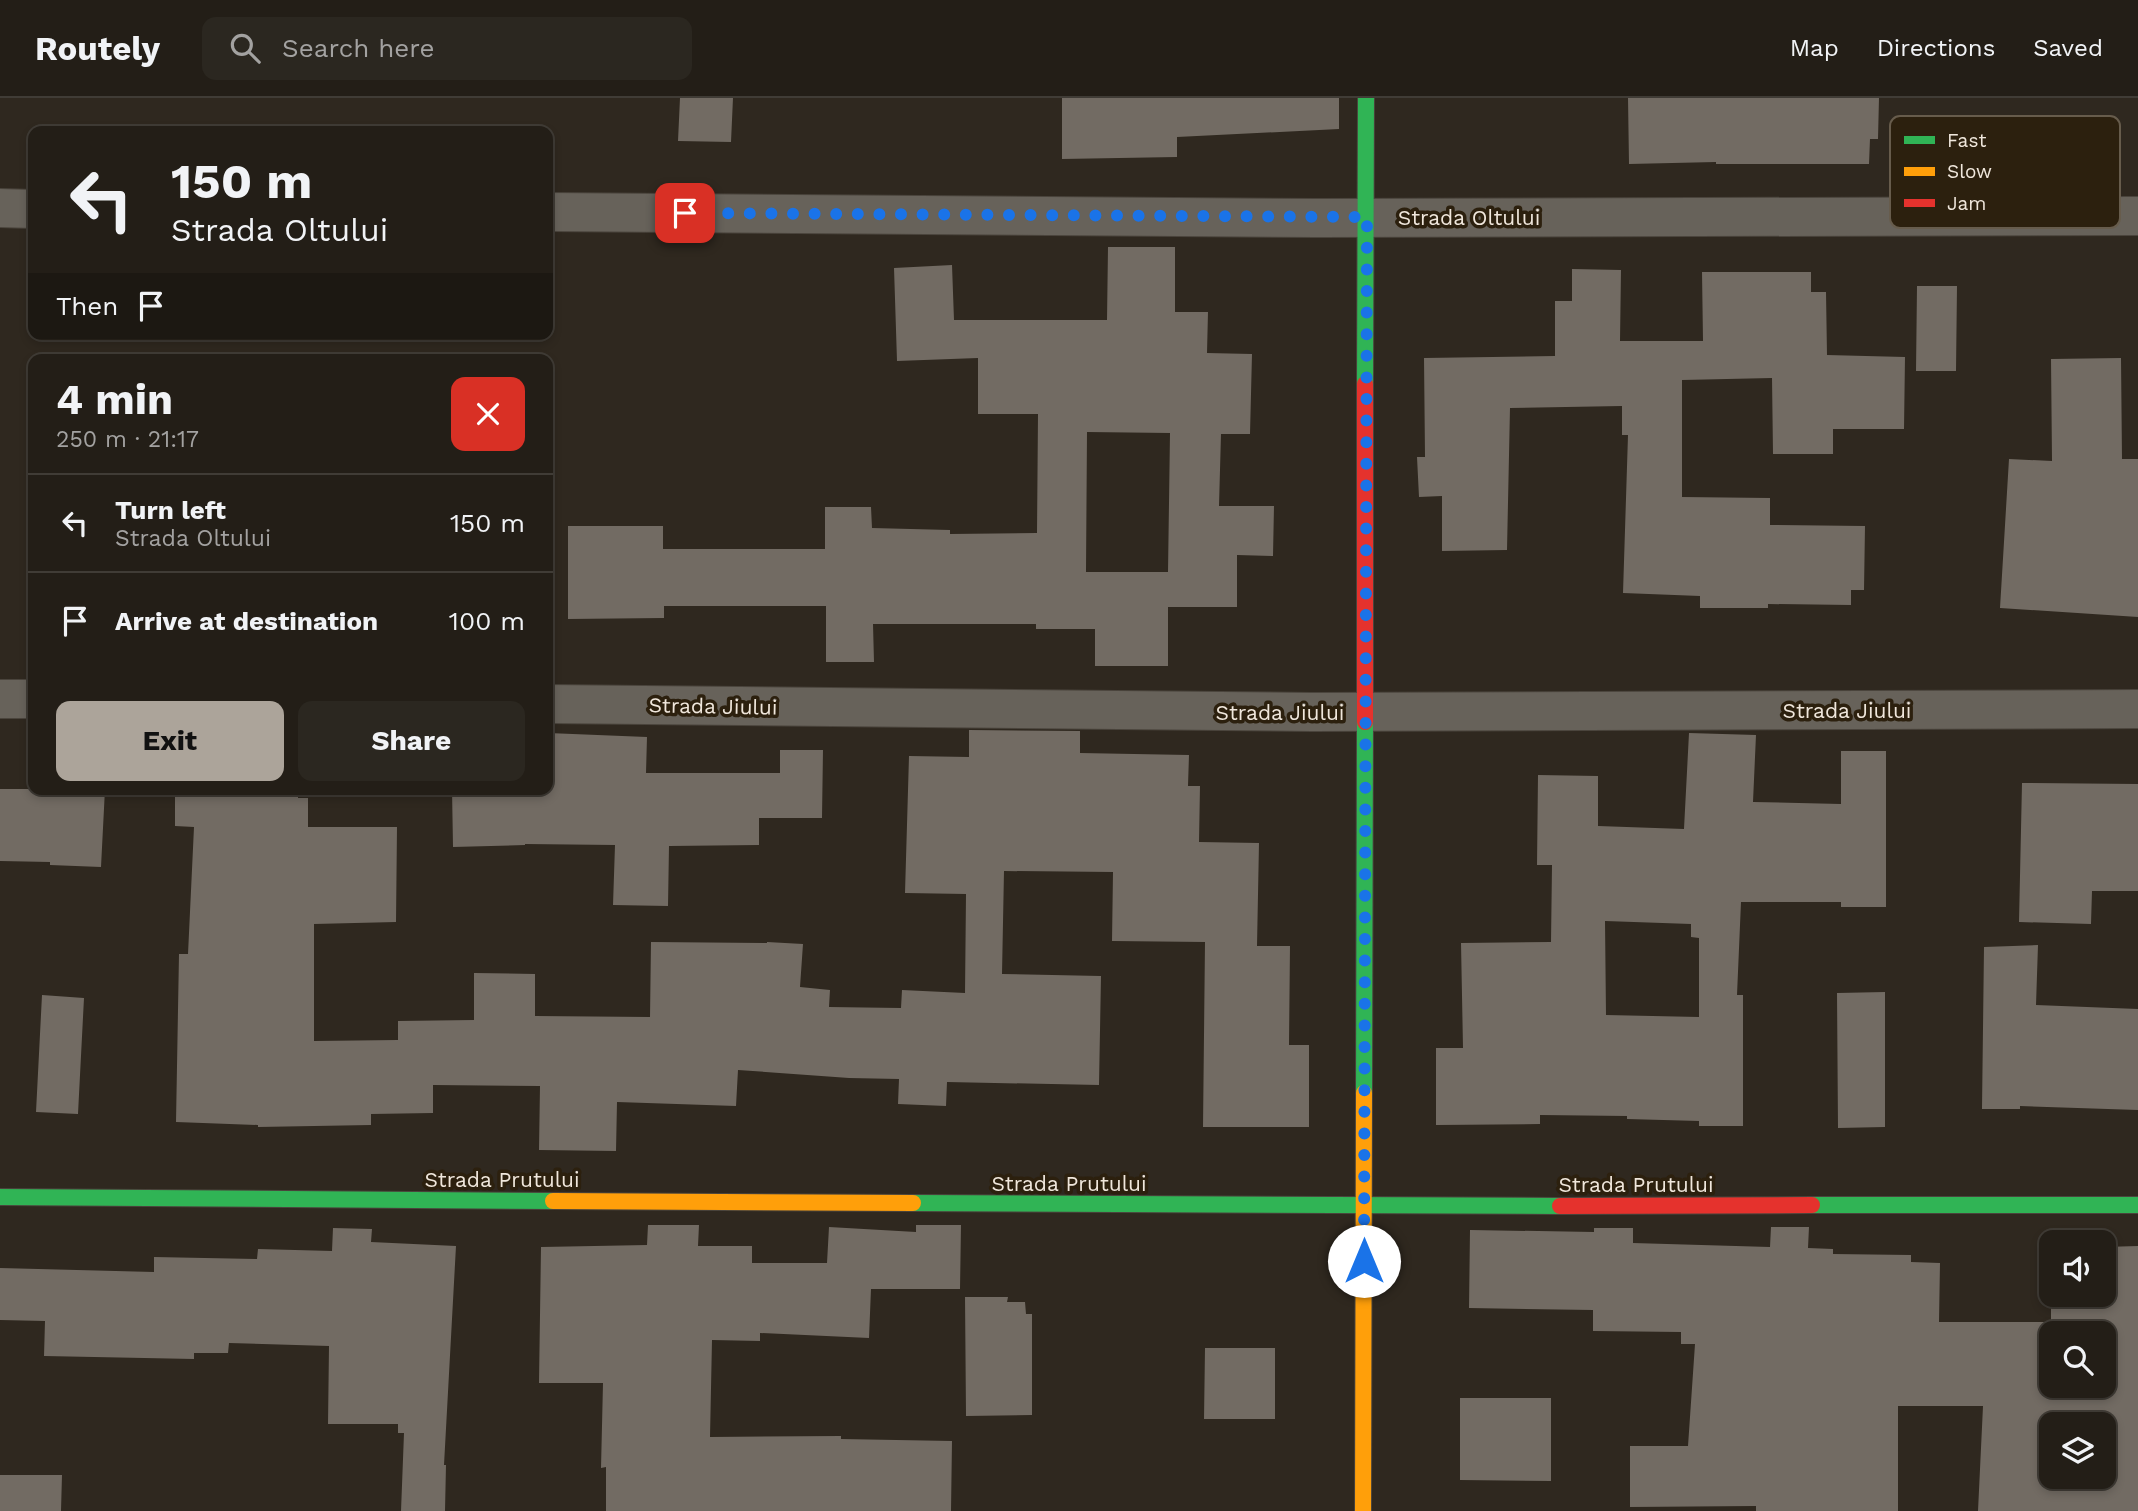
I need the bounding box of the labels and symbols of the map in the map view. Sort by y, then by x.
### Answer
legend [1890,116,2120,228]
text: Fast [1947,129,1986,152]
text: Slow [1947,160,1992,183]
pin [655,183,715,243]
text: Jam [1947,192,1986,215]
street label: Strada Oltului [1398,205,1540,230]
street label: Strada Jiului [648,692,778,720]
street label: Strada Jiului [1783,698,1911,723]
street label: Strada Jiului [1216,700,1344,725]
street label: Strada Prutului [424,1167,580,1192]
street label: Strada Prutului [991,1171,1147,1196]
street label: Strada Prutului [1558,1172,1714,1197]
position arrow [1327,1224,1401,1298]

